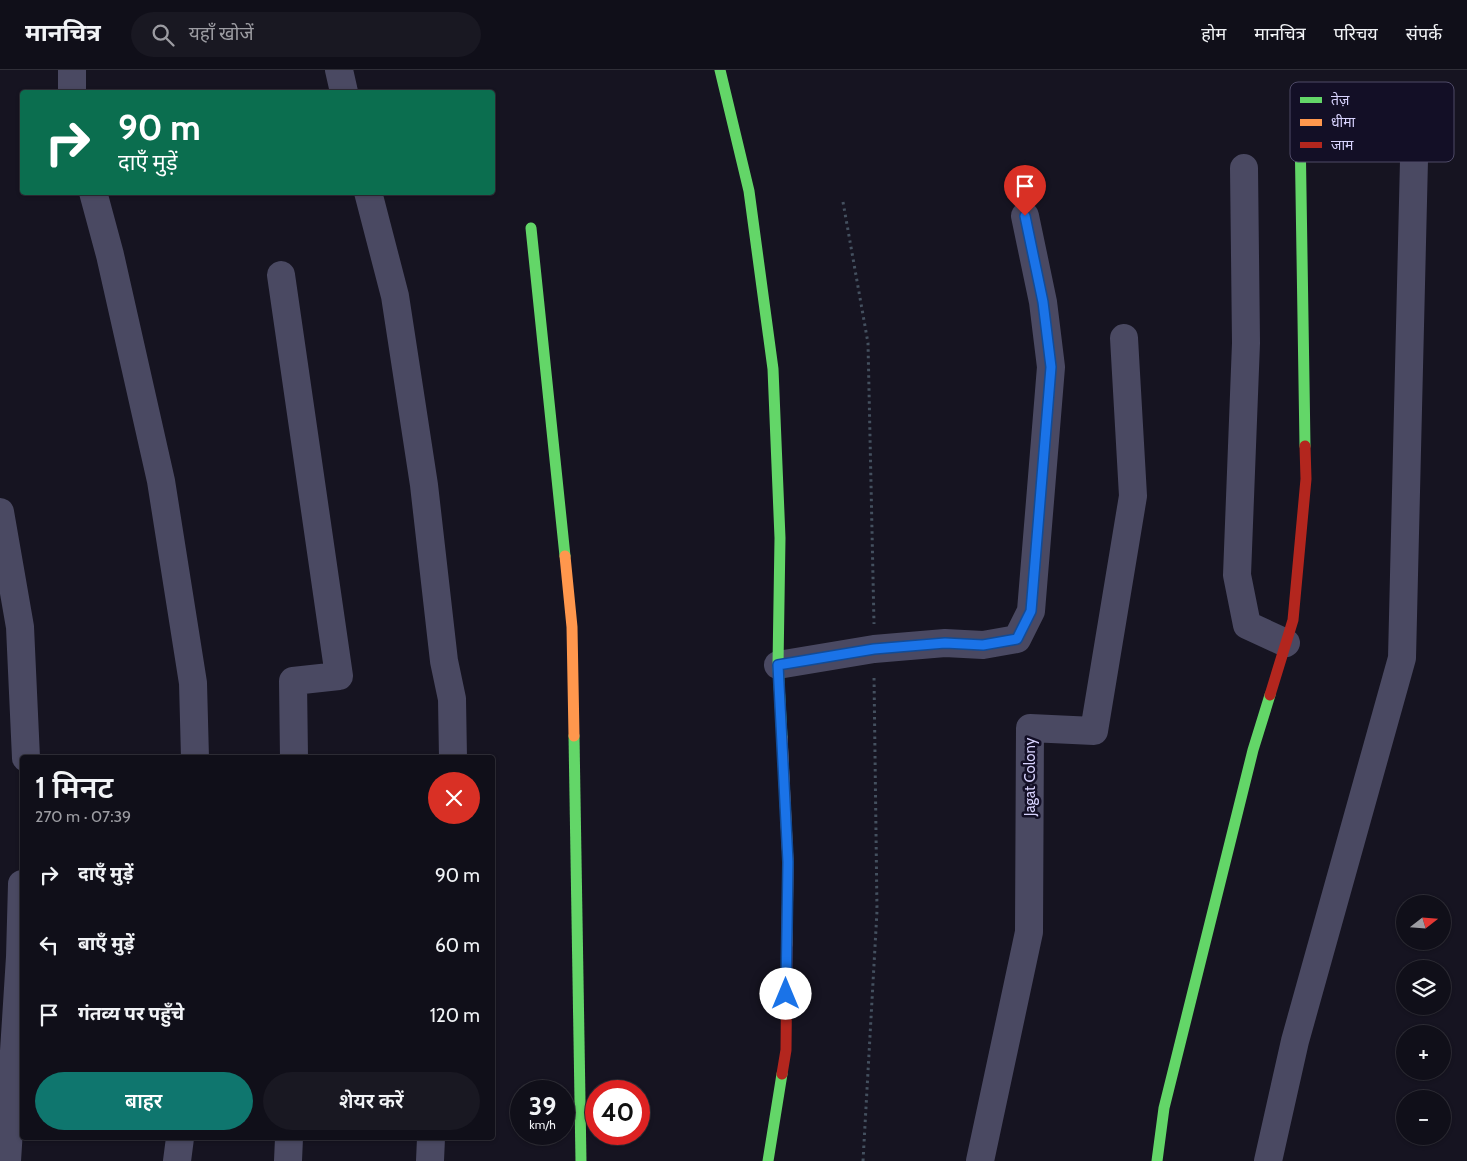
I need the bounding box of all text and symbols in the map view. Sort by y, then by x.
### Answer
search box [131,12,481,57]
text: मानचित्र [25,18,101,47]
icon: search [149,21,177,49]
text: यहाँ खोजें [189,22,254,45]
text: होम [1201,23,1226,45]
text: मानचित्र [1254,23,1306,45]
text: परिचय [1334,23,1378,45]
text: संपर्क [1406,23,1442,45]
legend [1290,82,1454,162]
text: तेज़ [1331,91,1350,109]
text: 90 m [118,106,201,149]
icon: right [35,110,100,175]
text: धीमा [1331,113,1356,131]
text: जाम [1331,136,1354,154]
text: दाएँ मुड़ें [118,149,177,176]
pin [1004,165,1046,216]
icon: arrive [1011,172,1039,200]
street label: Jagat Colony [1021,737,1039,817]
text: 1 मिनट [35,769,113,806]
button: close [428,772,480,824]
text: 270 m · 07:39 [35,807,131,826]
icon: right [35,861,63,889]
text: दाएँ मुड़ें [78,862,133,885]
text: 90 m [435,864,480,887]
north arrow [1396,895,1451,950]
map controls [1396,895,1451,1145]
icon: left [35,931,63,959]
text: बाएँ मुड़ें [78,932,134,955]
text: 60 m [435,934,480,957]
button: layers [1396,960,1451,1015]
position arrow [759,967,811,1019]
icon: arrive [35,1001,63,1029]
text: गंतव्य पर पहुँचे [78,1002,184,1025]
text: 120 m [430,1004,480,1027]
button: + [1396,1025,1451,1080]
button: बाहर [35,1072,253,1130]
button: शेयर करें [263,1072,480,1130]
speed limit sign: 40 [585,1080,650,1145]
button: − [1396,1090,1451,1145]
text: 39 [529,1091,556,1121]
text: km/h [529,1117,556,1132]

